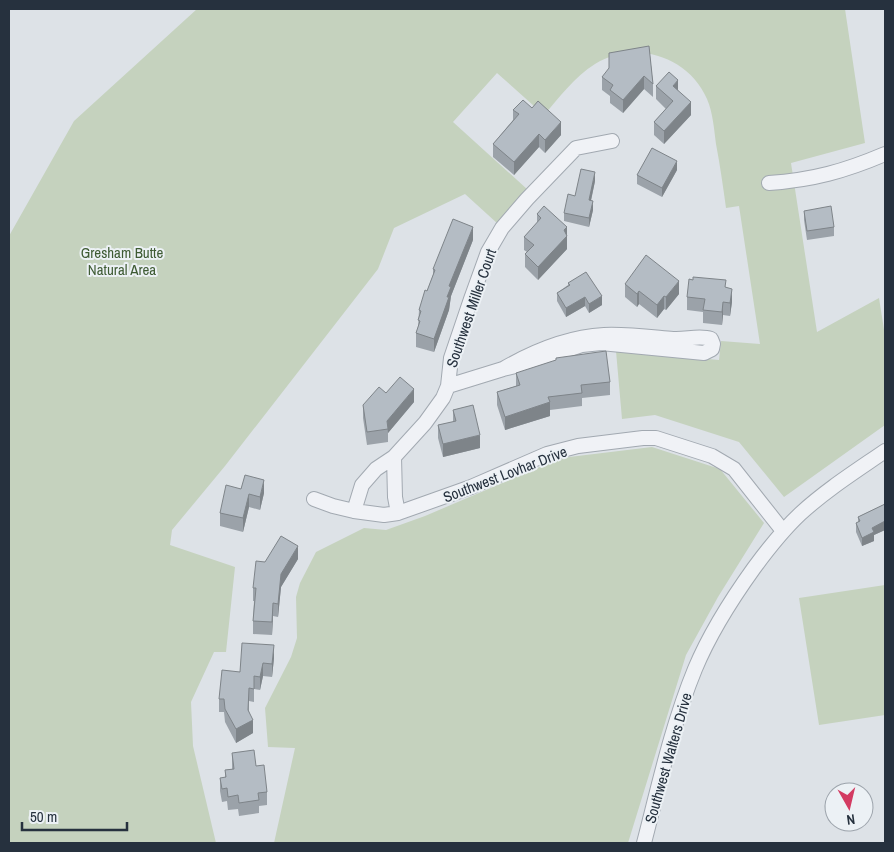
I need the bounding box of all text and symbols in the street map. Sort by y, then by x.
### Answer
park label: Gresham Butte Natural Area [81,242,164,280]
street label: Southwest Miller Court [441,245,501,370]
street label: Southwest Lovhar Drive [440,441,570,507]
street label: Southwest Walters Drive [639,690,697,826]
north arrow [824,782,874,832]
scale bar [22,800,128,832]
text: 50 m [30,806,57,827]
text: N [845,810,856,829]

